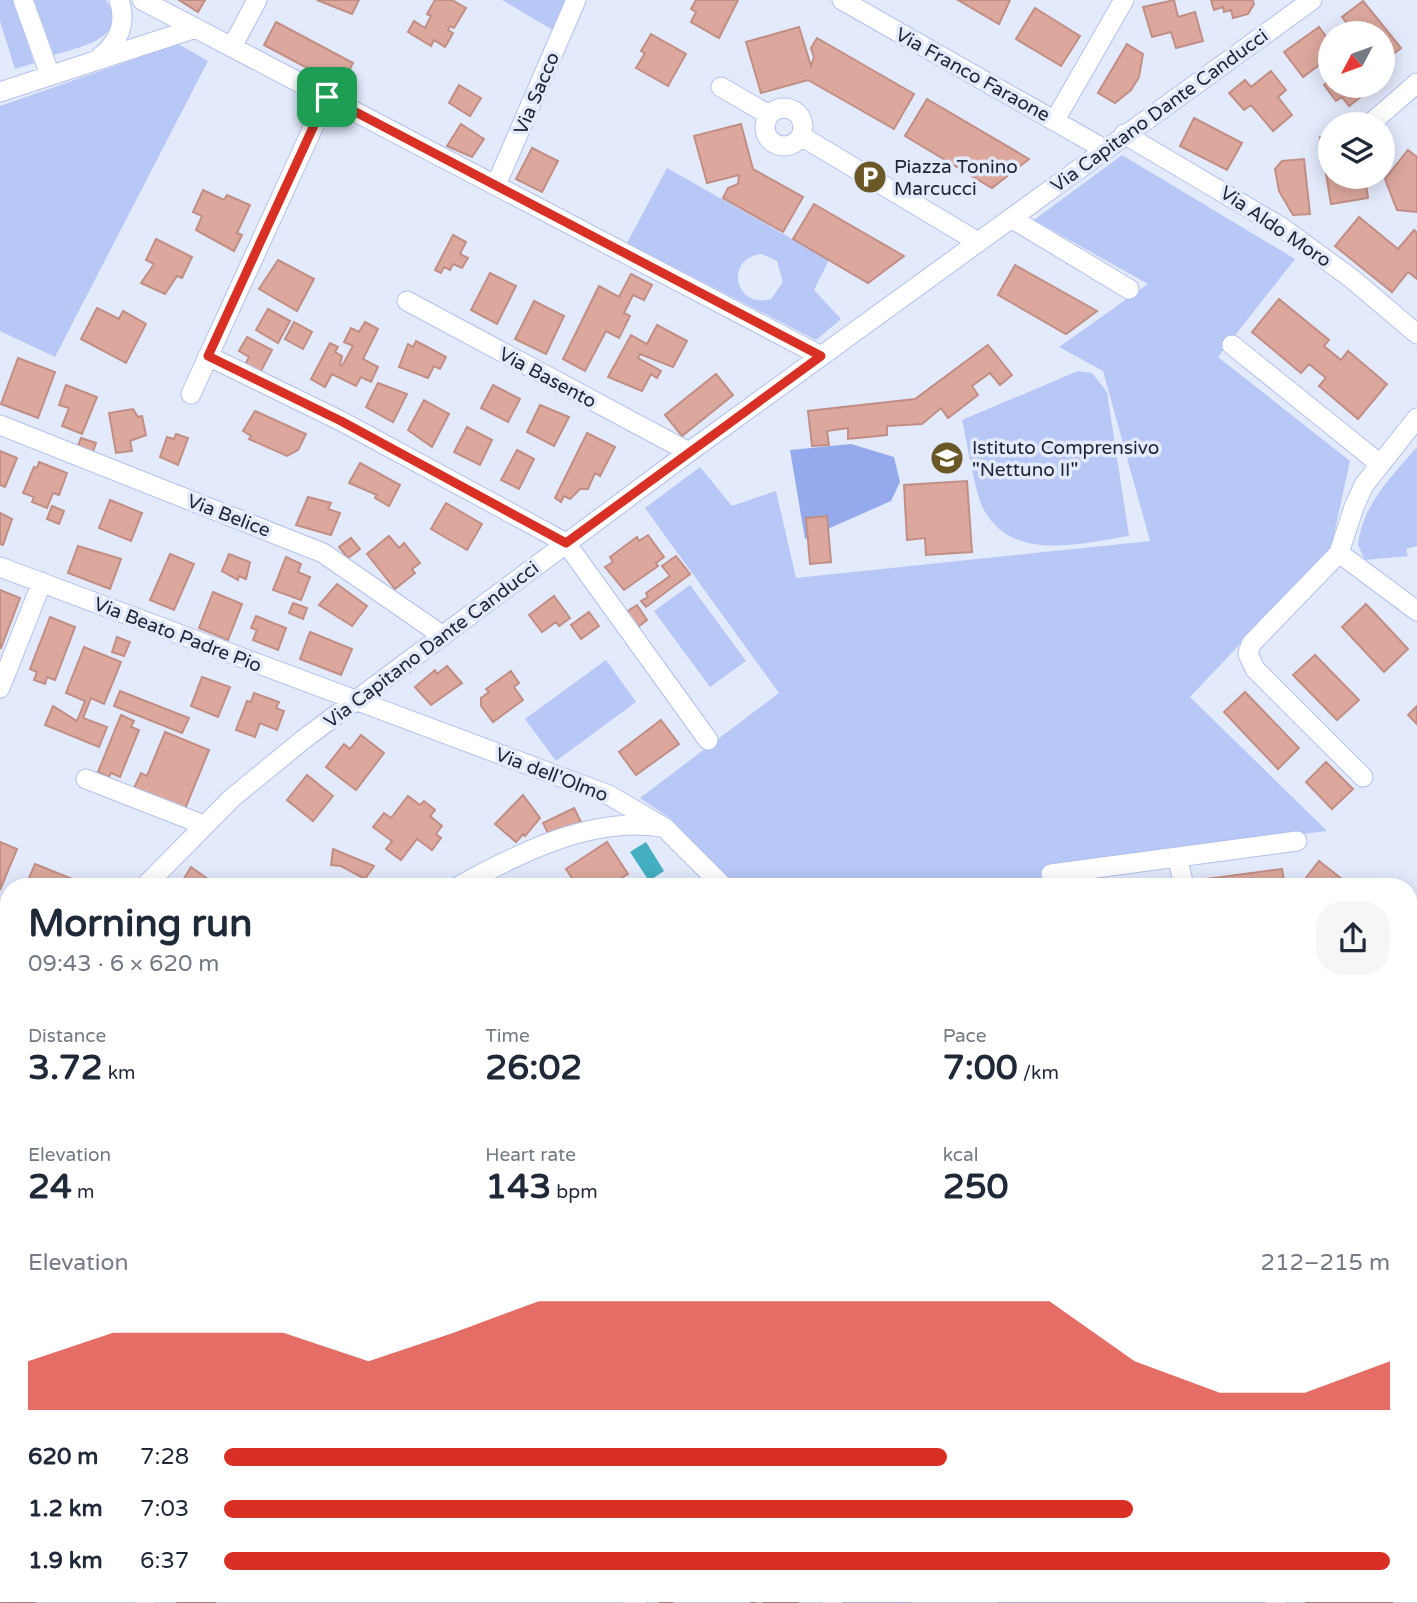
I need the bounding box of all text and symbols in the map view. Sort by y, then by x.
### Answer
north arrow [1318,21,1395,98]
map controls [1318,21,1395,189]
street label: Via Franco Faraone [891,23,1054,126]
street label: Via Capitano Dante Canducci [1047,25,1272,197]
street label: Via Sacco [510,49,564,138]
pin [297,67,357,127]
icon: arrive [308,78,346,116]
button: layers [1318,112,1395,189]
place label: Piazza Tonino Marcucci [894,156,1018,200]
parking icon: Piazza Tonino Marcucci [851,158,889,196]
street label: Via Aldo Moro [1216,182,1335,272]
street label: Via Basento [495,343,600,413]
place label: Istituto Comprensivo "Nettuno II" [972,437,1159,481]
school or university icon: Istituto Comprensivo "Nettuno II" [928,439,966,477]
street label: Via Belice [184,490,273,542]
street label: Via Capitano Dante Canducci [320,557,543,733]
street label: Via Beato Padre Pio [91,593,265,677]
street label: Via dell'Olmo [492,743,611,806]
text: Morning run [28,901,252,947]
button: share [1316,901,1390,975]
text: 09:43 · 6 × 620 m [28,950,219,978]
text: Distance [28,1025,106,1047]
text: Time [485,1025,530,1047]
text: Pace [943,1025,986,1047]
text: 3.72 [28,1047,103,1089]
text: 26:02 [485,1047,582,1089]
text: 7:00 [943,1047,1018,1089]
text: km [103,1062,135,1084]
text: /km [1018,1062,1059,1084]
text: Elevation [28,1144,111,1166]
text: Heart rate [485,1144,576,1166]
text: kcal [943,1144,978,1166]
text: 24 [28,1166,72,1208]
text: 143 [485,1166,551,1208]
text: 250 [943,1166,1009,1208]
text: m [72,1181,94,1203]
text: bpm [551,1181,598,1203]
text: Elevation [28,1249,129,1277]
text: 212–215 m [1261,1249,1390,1277]
text: 620 m [28,1443,98,1471]
text: 7:28 [140,1443,189,1471]
text: 1.2 km [28,1495,103,1523]
text: 7:03 [140,1495,189,1523]
text: 1.9 km [28,1547,103,1575]
text: 6:37 [140,1547,189,1575]

